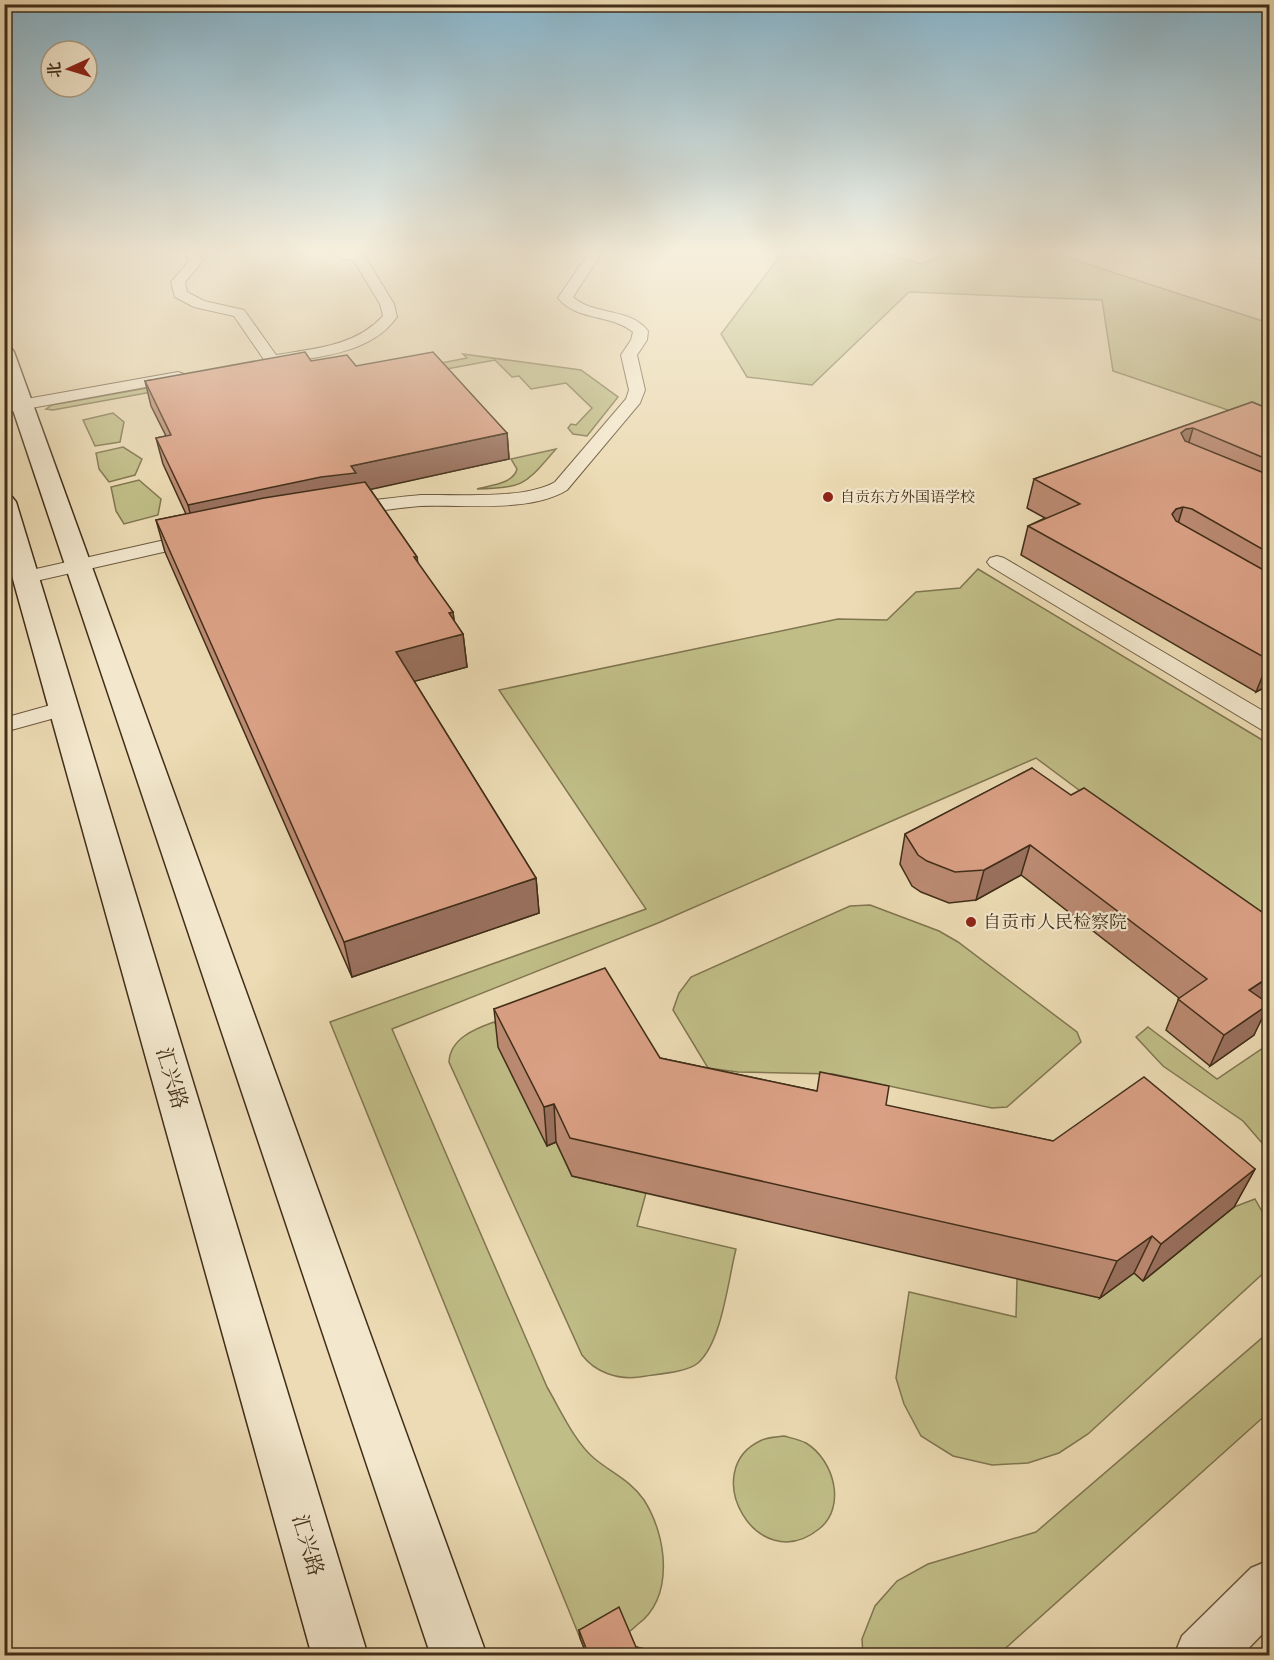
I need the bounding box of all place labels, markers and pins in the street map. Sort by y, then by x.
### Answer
place label: 自贡东方外国语学校 [840,487,975,507]
marker: 自贡东方外国语学校 [821,490,835,504]
place label: 自贡市人民检察院 [983,910,1127,934]
marker: 自贡市人民检察院 [964,915,978,929]

